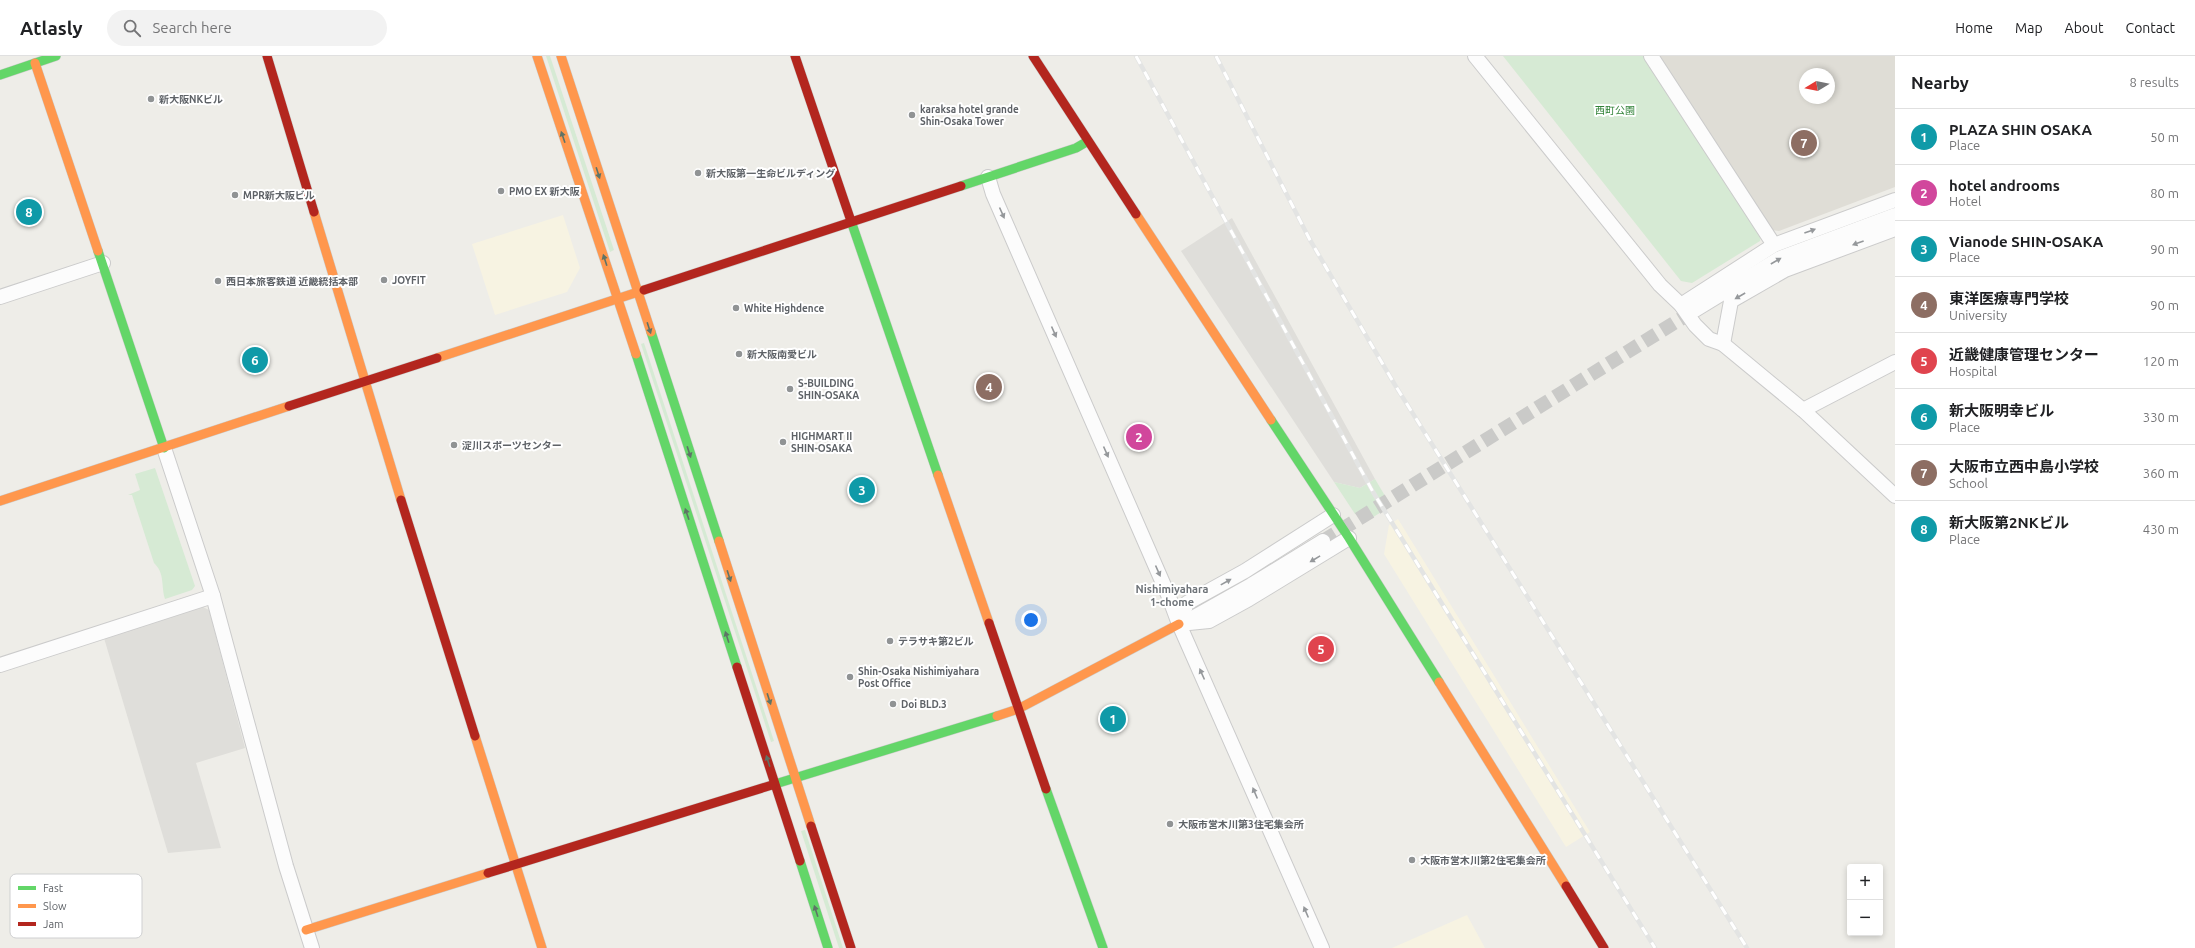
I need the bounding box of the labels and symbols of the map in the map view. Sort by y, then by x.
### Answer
north arrow [1799,68,1835,104]
marker: 新大阪NKビル [146,94,156,104]
place label: 新大阪NKビル [159,94,223,105]
place label: karaksa hotel grande Shin-Osaka Tower [920,104,1019,127]
park label: 西町公園 [1595,105,1635,116]
marker: karaksa hotel grande Shin-Osaka Tower [907,110,917,120]
pin: 7 [1791,128,1817,158]
one-way arrow [560,131,566,143]
one-way arrow [596,167,602,179]
marker: 新大阪第一生命ビルディング [693,168,703,178]
place label: 新大阪第一生命ビルディング [706,168,835,179]
marker: PMO EX 新大阪 [496,186,506,196]
place label: PMO EX 新大阪 [509,186,581,197]
marker: MPR新大阪ビル [230,190,240,200]
place label: MPR新大阪ビル [243,190,315,201]
pin: 8 [16,197,42,227]
one-way arrow [999,208,1005,220]
one-way arrow [1805,228,1817,234]
one-way arrow [1852,240,1864,246]
one-way arrow [602,254,608,266]
one-way arrow [1770,257,1782,264]
marker: JOYFIT [379,275,389,285]
place label: JOYFIT [392,275,426,286]
marker: 西日本旅客鉄道 近畿統括本部 [213,276,223,286]
place label: 西日本旅客鉄道 近畿統括本部 [226,276,358,287]
one-way arrow [1734,293,1746,300]
marker: White Highdence [731,303,741,313]
place label: White Highdence [744,303,824,314]
one-way arrow [646,323,652,335]
one-way arrow [1051,327,1057,338]
pin: 6 [242,345,268,375]
marker: 新大阪南愛ビル [734,349,744,359]
place label: 新大阪南愛ビル [747,349,817,360]
pin: 4 [976,372,1002,402]
place label: S-BUILDING SHIN-OSAKA [798,378,859,401]
marker: S-BUILDING SHIN-OSAKA [785,384,795,394]
pin: 2 [1126,422,1152,452]
place label: HIGHMART II SHIN-OSAKA [791,431,852,454]
marker: HIGHMART II SHIN-OSAKA [778,437,788,447]
marker: 淀川スポーツセンター [449,440,459,450]
place label: 淀川スポーツセンター [462,440,562,451]
one-way arrow [686,446,692,458]
one-way arrow [1103,446,1109,457]
pin: 3 [849,475,875,505]
one-way arrow [684,507,690,519]
one-way arrow [1309,555,1321,562]
one-way arrow [1155,565,1161,576]
one-way arrow [727,570,733,582]
one-way arrow [1220,578,1232,585]
district label: Nishimiyahara 1-chome [1136,583,1208,608]
your location [1021,610,1041,630]
one-way arrow [724,631,730,643]
pin: 5 [1308,634,1334,664]
marker: テラサキ第2ビル [885,636,895,646]
place label: テラサキ第2ビル [898,636,974,647]
place label: Shin-Osaka Nishimiyahara Post Office [858,666,979,689]
one-way arrow [1199,669,1205,680]
marker: Shin-Osaka Nishimiyahara Post Office [845,672,855,682]
one-way arrow [767,694,773,706]
marker: Doi BLD.3 [888,699,898,709]
place label: Doi BLD.3 [901,699,947,710]
pin: 1 [1100,704,1126,734]
one-way arrow [764,754,770,766]
one-way arrow [1251,787,1258,799]
marker: 大阪市営木川第3住宅集会所 [1165,819,1175,829]
place label: 大阪市営木川第3住宅集会所 [1178,819,1304,830]
marker: 大阪市営木川第2住宅集会所 [1407,855,1417,865]
place label: 大阪市営木川第2住宅集会所 [1420,855,1546,866]
legend [10,874,142,938]
text: Fast [43,882,64,894]
text: Slow [43,900,67,912]
one-way arrow [813,905,819,917]
one-way arrow [1303,906,1309,918]
text: Jam [43,918,64,930]

